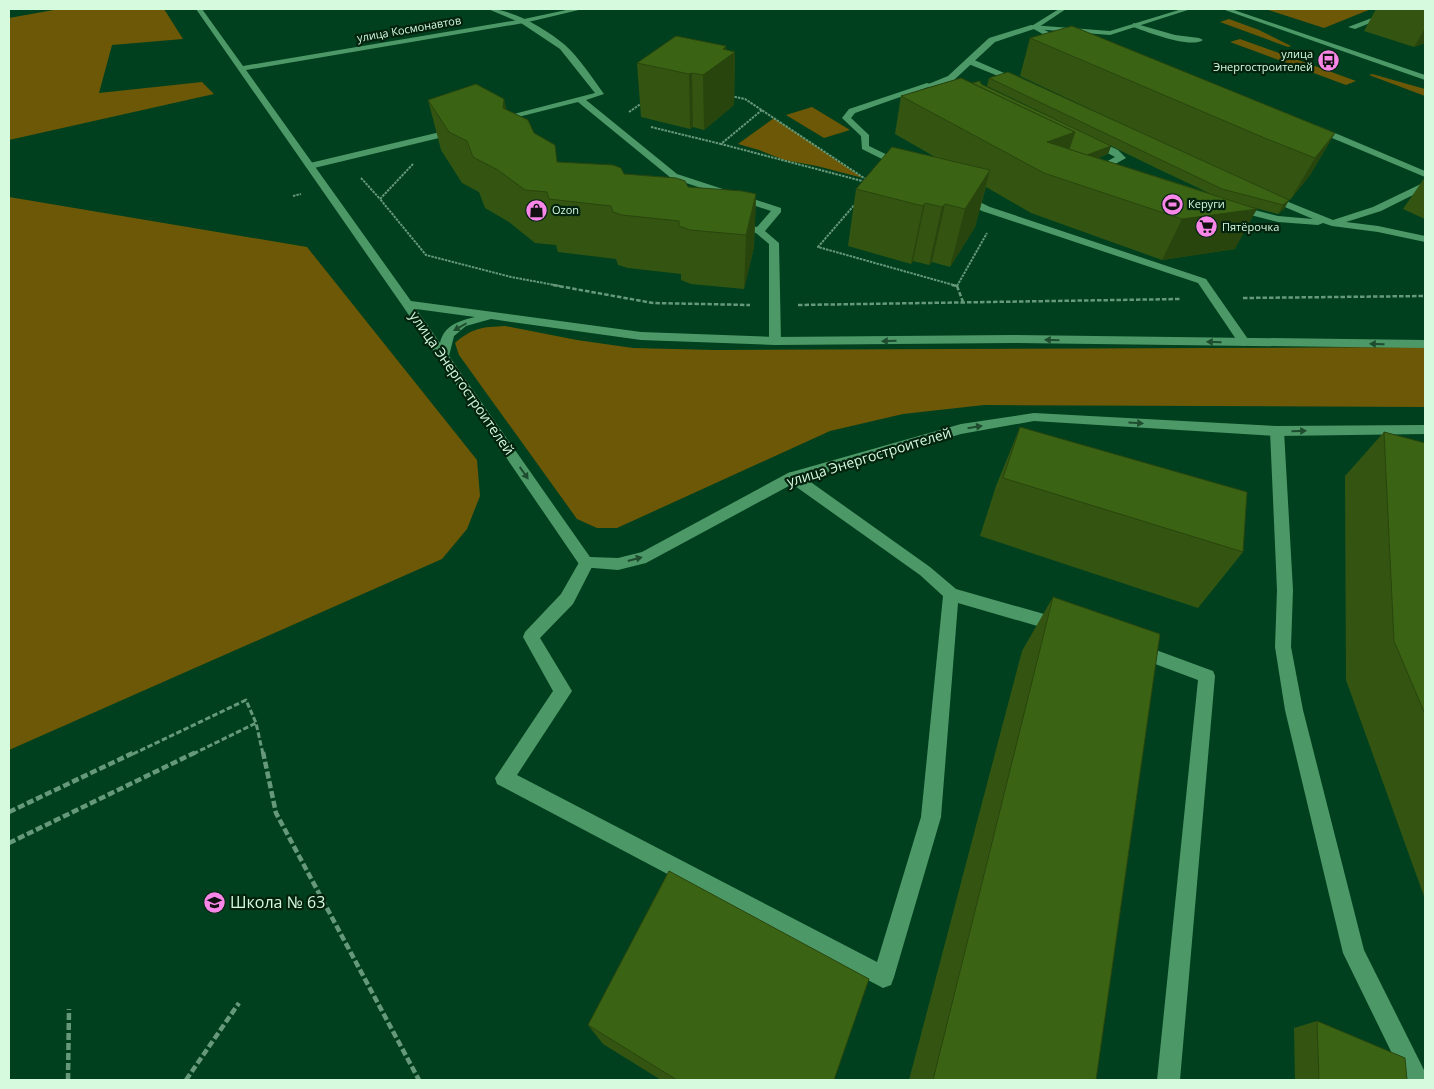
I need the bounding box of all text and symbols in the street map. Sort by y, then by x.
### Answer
street label: улица Космонавтов [356,12,462,45]
place label: улица Энергостроителей [1213,46,1313,74]
bus stop icon: улица Энергостроителей [1317,48,1341,72]
sports icon: Керуги [1160,192,1184,216]
place label: Керуги [1188,196,1225,211]
shop icon: Ozon [524,198,548,222]
place label: Ozon [552,202,579,217]
supermarket icon: Пятёрочка [1194,215,1218,239]
place label: Пятёрочка [1222,219,1279,234]
street label: улица Энергостроителей [406,307,519,458]
one-way arrow [453,323,466,332]
one-way arrow [1043,336,1059,344]
one-way arrow [881,337,897,345]
one-way arrow [1206,338,1222,346]
one-way arrow [1368,340,1384,348]
one-way arrow [1129,420,1145,428]
street label: улица Энергостроителей [784,422,953,491]
one-way arrow [967,422,983,430]
one-way arrow [1291,427,1307,435]
one-way arrow [519,466,529,480]
one-way arrow [627,555,642,563]
school or university icon: Школа № 63 [202,890,226,914]
place label: Школа № 63 [230,891,325,913]

